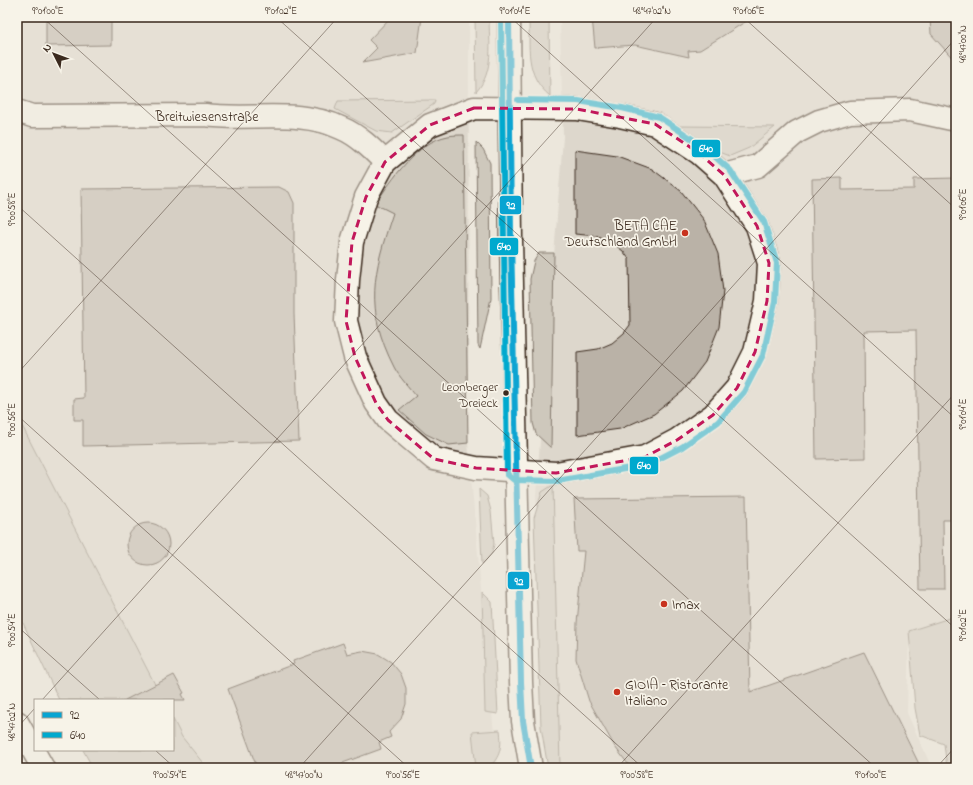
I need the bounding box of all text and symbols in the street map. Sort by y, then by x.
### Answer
text: 9°01'00"E [32,4,64,19]
text: 9°01'02"E [265,4,297,19]
text: 9°01'04"E [499,4,531,19]
text: 48°47'02"N [633,4,671,19]
text: 9°01'06"E [733,4,765,19]
text: 48°47'00"N [956,25,971,63]
north arrow [34,34,74,74]
text: N [39,40,56,56]
street label: Breitwiesenstraße [155,107,259,128]
line badge: 640 [691,139,721,158]
text: 640 [698,141,713,157]
text: 9°01'06"E [956,188,971,220]
text: 9°00'58"E [5,192,20,226]
line badge: 92 [499,195,522,215]
text: 92 [506,198,516,214]
place label: BETA CAE Deutschland GmbH [563,216,677,253]
marker: BETA CAE Deutschland GmbH [680,228,690,238]
line badge: 640 [489,237,519,256]
text: 640 [496,239,511,255]
place label: Leonberger Dreieck [442,378,499,413]
marker: Leonberger Dreieck [501,388,511,398]
text: 9°01'04"E [956,398,971,430]
text: 9°00'56"E [5,403,20,437]
line badge: 640 [629,456,659,475]
text: 640 [636,458,651,474]
line badge: 92 [507,571,530,590]
text: 92 [514,574,524,590]
place label: Imax [672,595,700,616]
marker: Imax [659,599,669,609]
text: 9°01'02"E [956,609,971,641]
text: 9°00'54"E [5,613,20,647]
place label: GIOIA – Ristorante Italiano [625,675,729,712]
marker: GIOIA – Ristorante Italiano [612,687,622,697]
legend [34,699,174,751]
text: 48°47'02"N [5,703,20,741]
text: 92 [70,707,80,725]
text: 640 [70,727,85,745]
text: 9°00'54"E [153,768,187,783]
text: 48°47'00"N [285,768,323,783]
text: 9°00'56"E [386,768,420,783]
text: 9°00'58"E [620,768,654,783]
text: 9°01'00"E [855,768,887,783]

